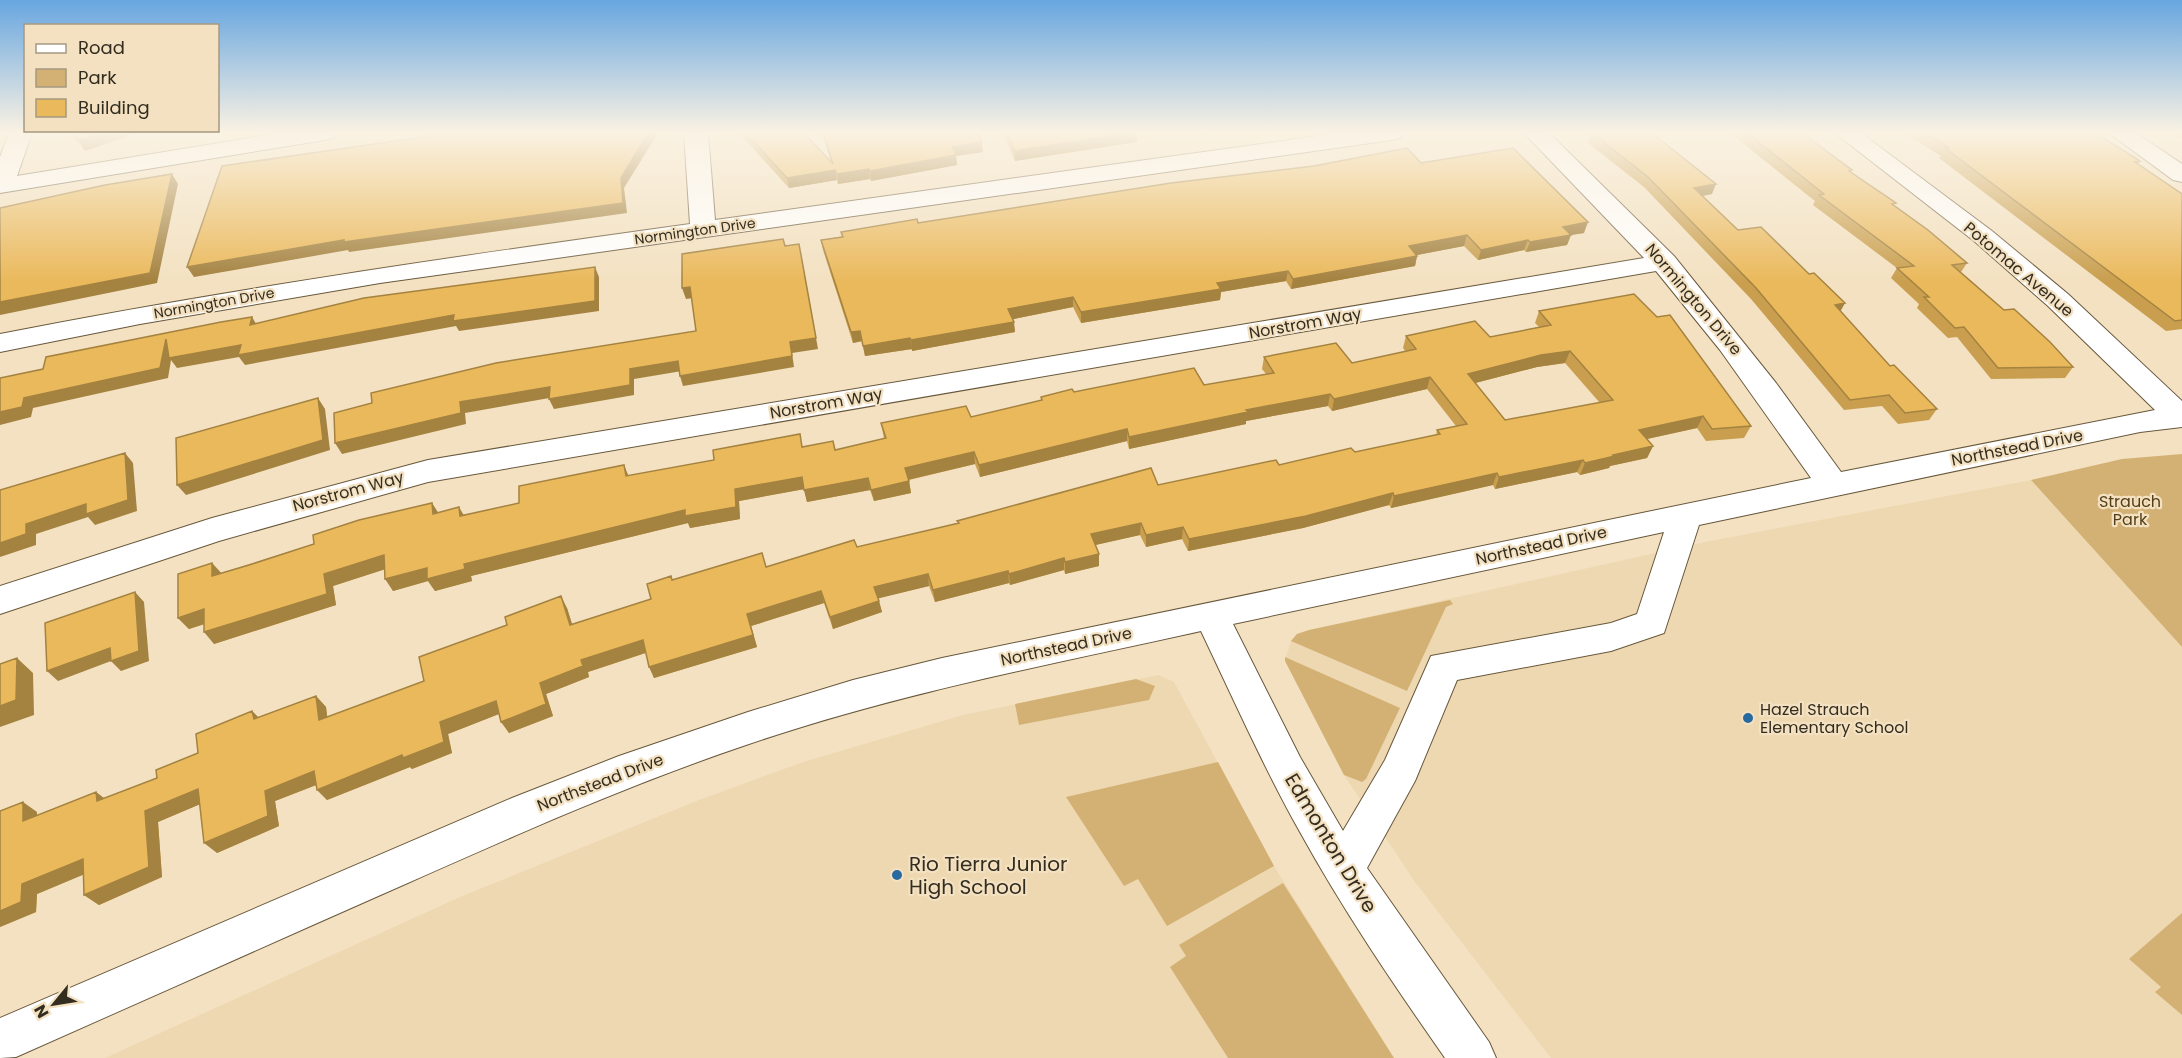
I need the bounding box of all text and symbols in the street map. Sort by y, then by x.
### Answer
legend [24,24,219,132]
text: Road [78,35,125,60]
text: Park [78,65,117,90]
text: Building [78,95,150,120]
street label: Normington Drive [633,213,757,249]
street label: Potomac Avenue [1959,217,2079,322]
street label: Normington Drive [1640,238,1747,360]
street label: Normington Drive [152,282,276,323]
street label: Norstrom Way [1247,302,1363,345]
street label: Norstrom Way [768,382,884,425]
street label: Northstead Drive [1949,423,2085,472]
street label: Norstrom Way [290,466,406,517]
park label: Strauch Park [2099,490,2161,531]
street label: Northstead Drive [1473,520,1609,571]
street label: Northstead Drive [998,621,1134,672]
place label: Hazel Strauch Elementary School [1760,698,1908,739]
marker: Hazel Strauch Elementary School [1741,711,1755,725]
street label: Northstead Drive [534,748,667,817]
street label: Edmonton Drive [1278,768,1384,918]
place label: Rio Tierra Junior High School [909,850,1068,901]
marker: Rio Tierra Junior High School [890,868,904,882]
north arrow [24,974,84,1034]
text: N [28,1000,54,1022]

